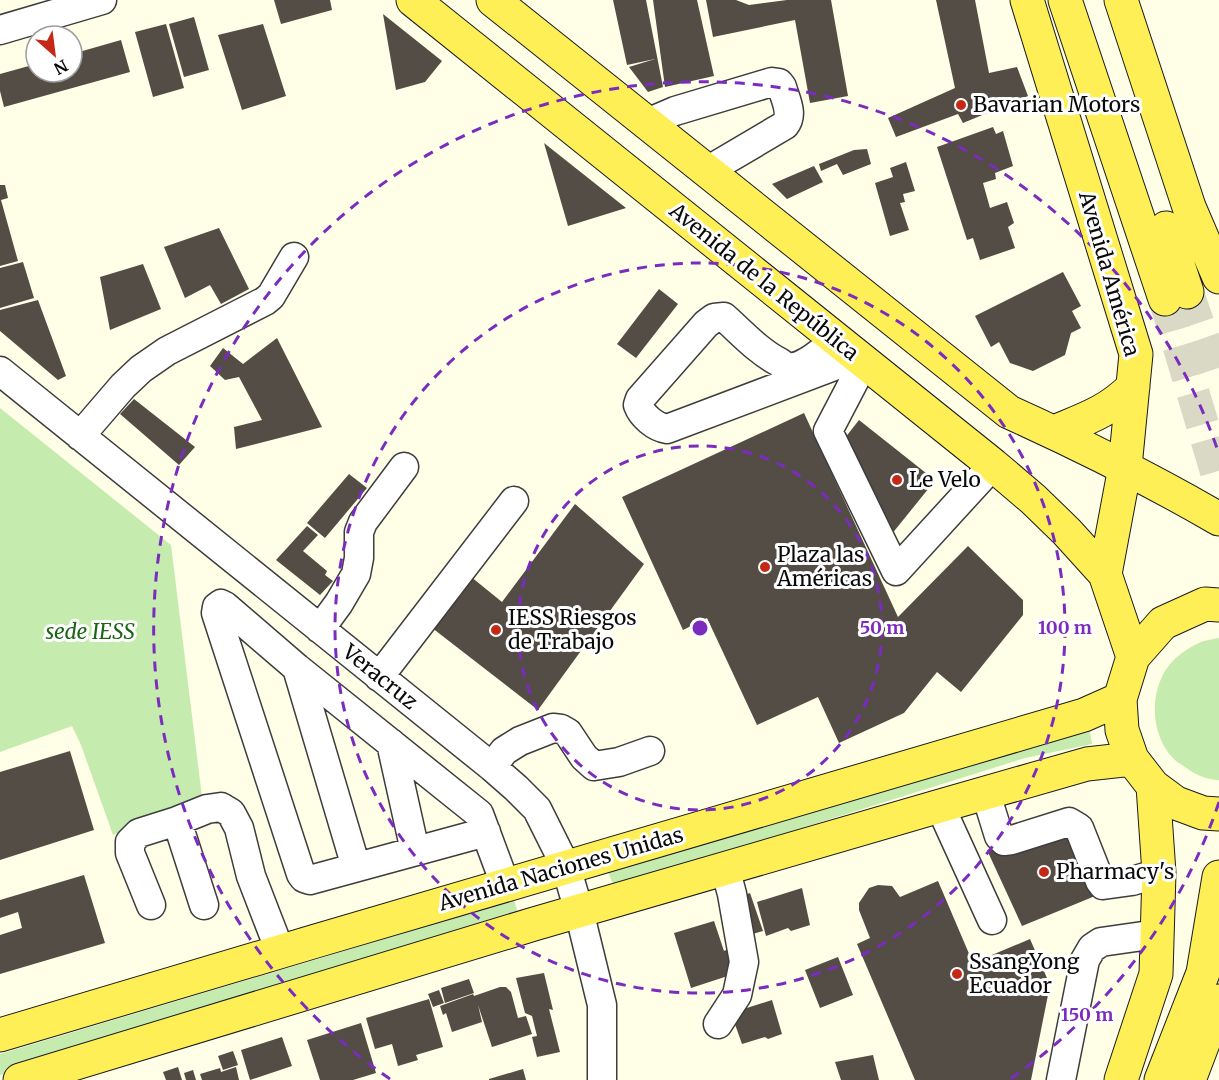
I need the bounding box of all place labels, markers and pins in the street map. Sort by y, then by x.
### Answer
place label: Bavarian Motors [973,91,1140,118]
marker: Bavarian Motors [954,98,968,112]
place label: Le Velo [909,466,981,493]
marker: Le Velo [890,473,904,487]
place label: Plaza las Américas [776,541,872,592]
marker: Plaza las Américas [758,560,772,574]
place label: IESS Riesgos de Trabajo [508,604,637,655]
centre of rings [690,618,710,638]
marker: IESS Riesgos de Trabajo [489,623,503,637]
place label: Pharmacy's [1056,858,1174,885]
marker: Pharmacy's [1037,865,1051,879]
place label: SsangYong Ecuador [969,948,1080,999]
marker: SsangYong Ecuador [950,967,964,981]

